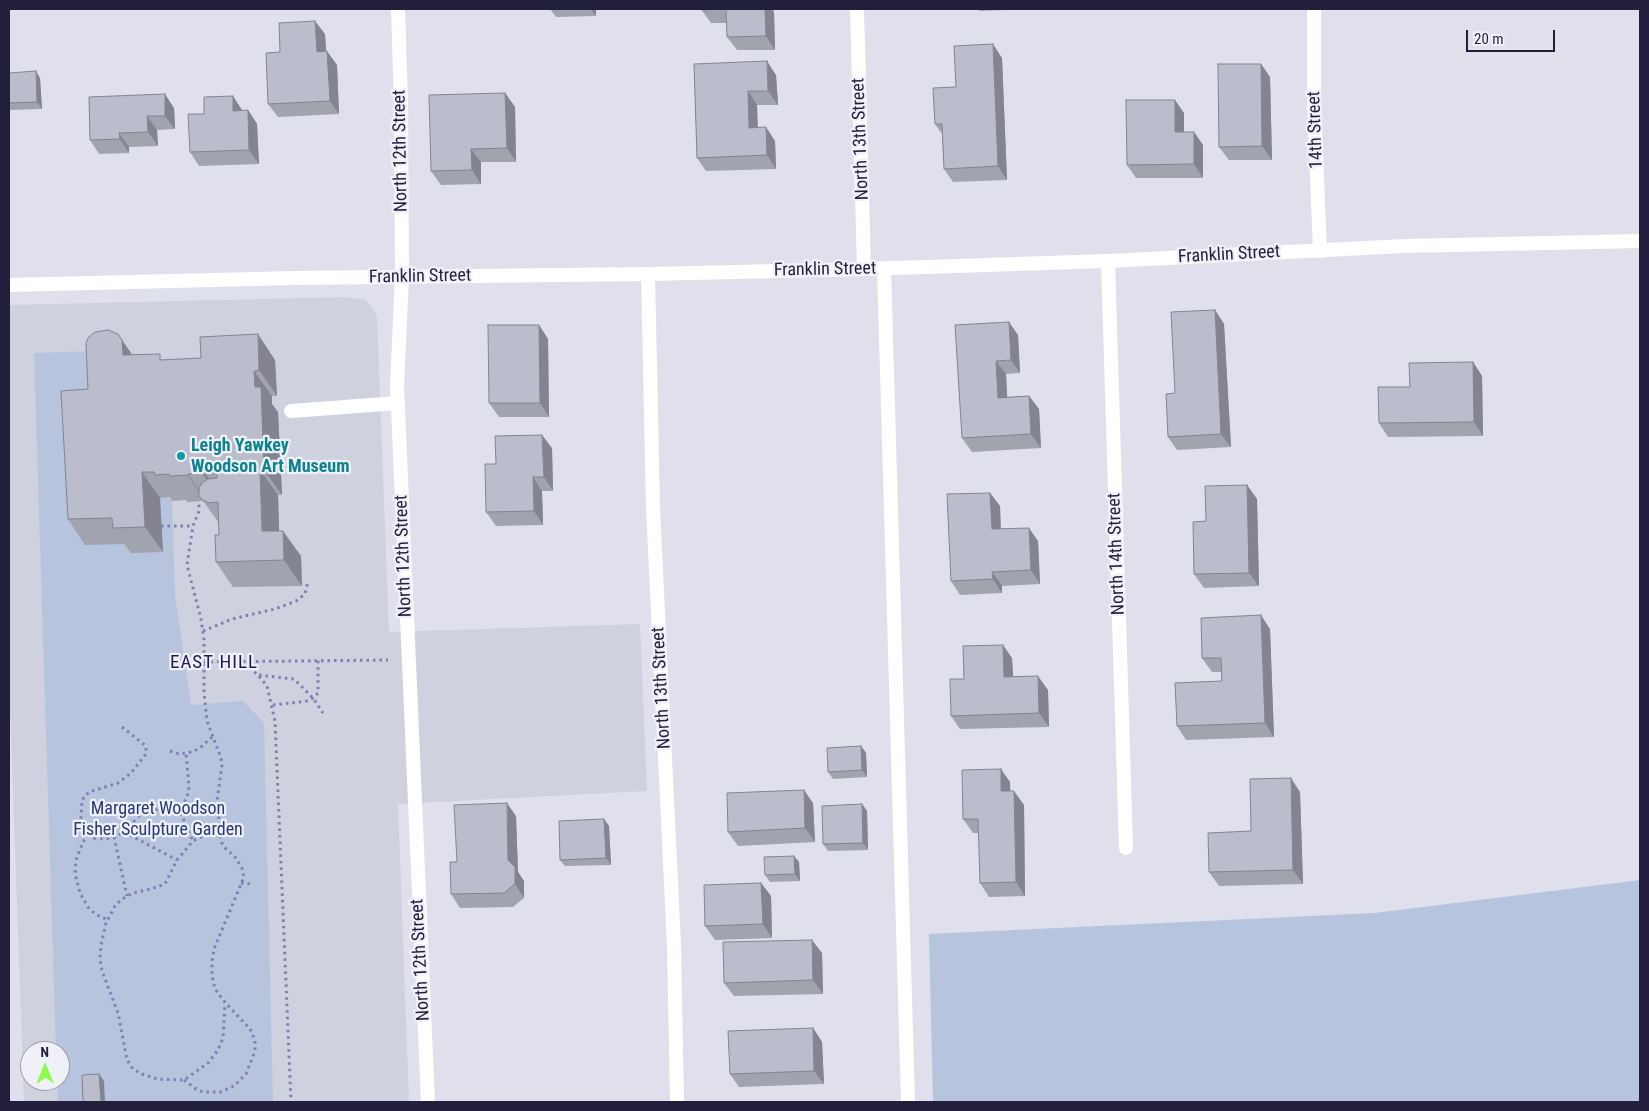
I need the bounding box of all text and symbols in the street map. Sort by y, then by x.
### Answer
scale bar [1469,20,1558,52]
text: 20 m [1474,30,1504,48]
street label: North 13th Street [848,77,874,201]
street label: North 12th Street [389,90,413,212]
street label: 14th Street [1304,91,1328,169]
street label: Franklin Street [1177,242,1281,268]
street label: Franklin Street [774,258,876,282]
street label: Franklin Street [369,265,471,289]
place label: Leigh Yawkey Woodson Art Museum [191,435,349,478]
marker: Leigh Yawkey Woodson Art Museum [175,450,187,462]
street label: North 14th Street [1104,492,1130,616]
street label: North 12th Street [391,494,417,618]
street label: North 13th Street [648,626,676,750]
district label: EAST HILL [169,652,259,674]
park label: Margaret Woodson Fisher Sculpture Garden [73,798,243,841]
street label: North 12th Street [407,898,435,1022]
north arrow [20,1041,70,1091]
text: N [40,1044,49,1060]

